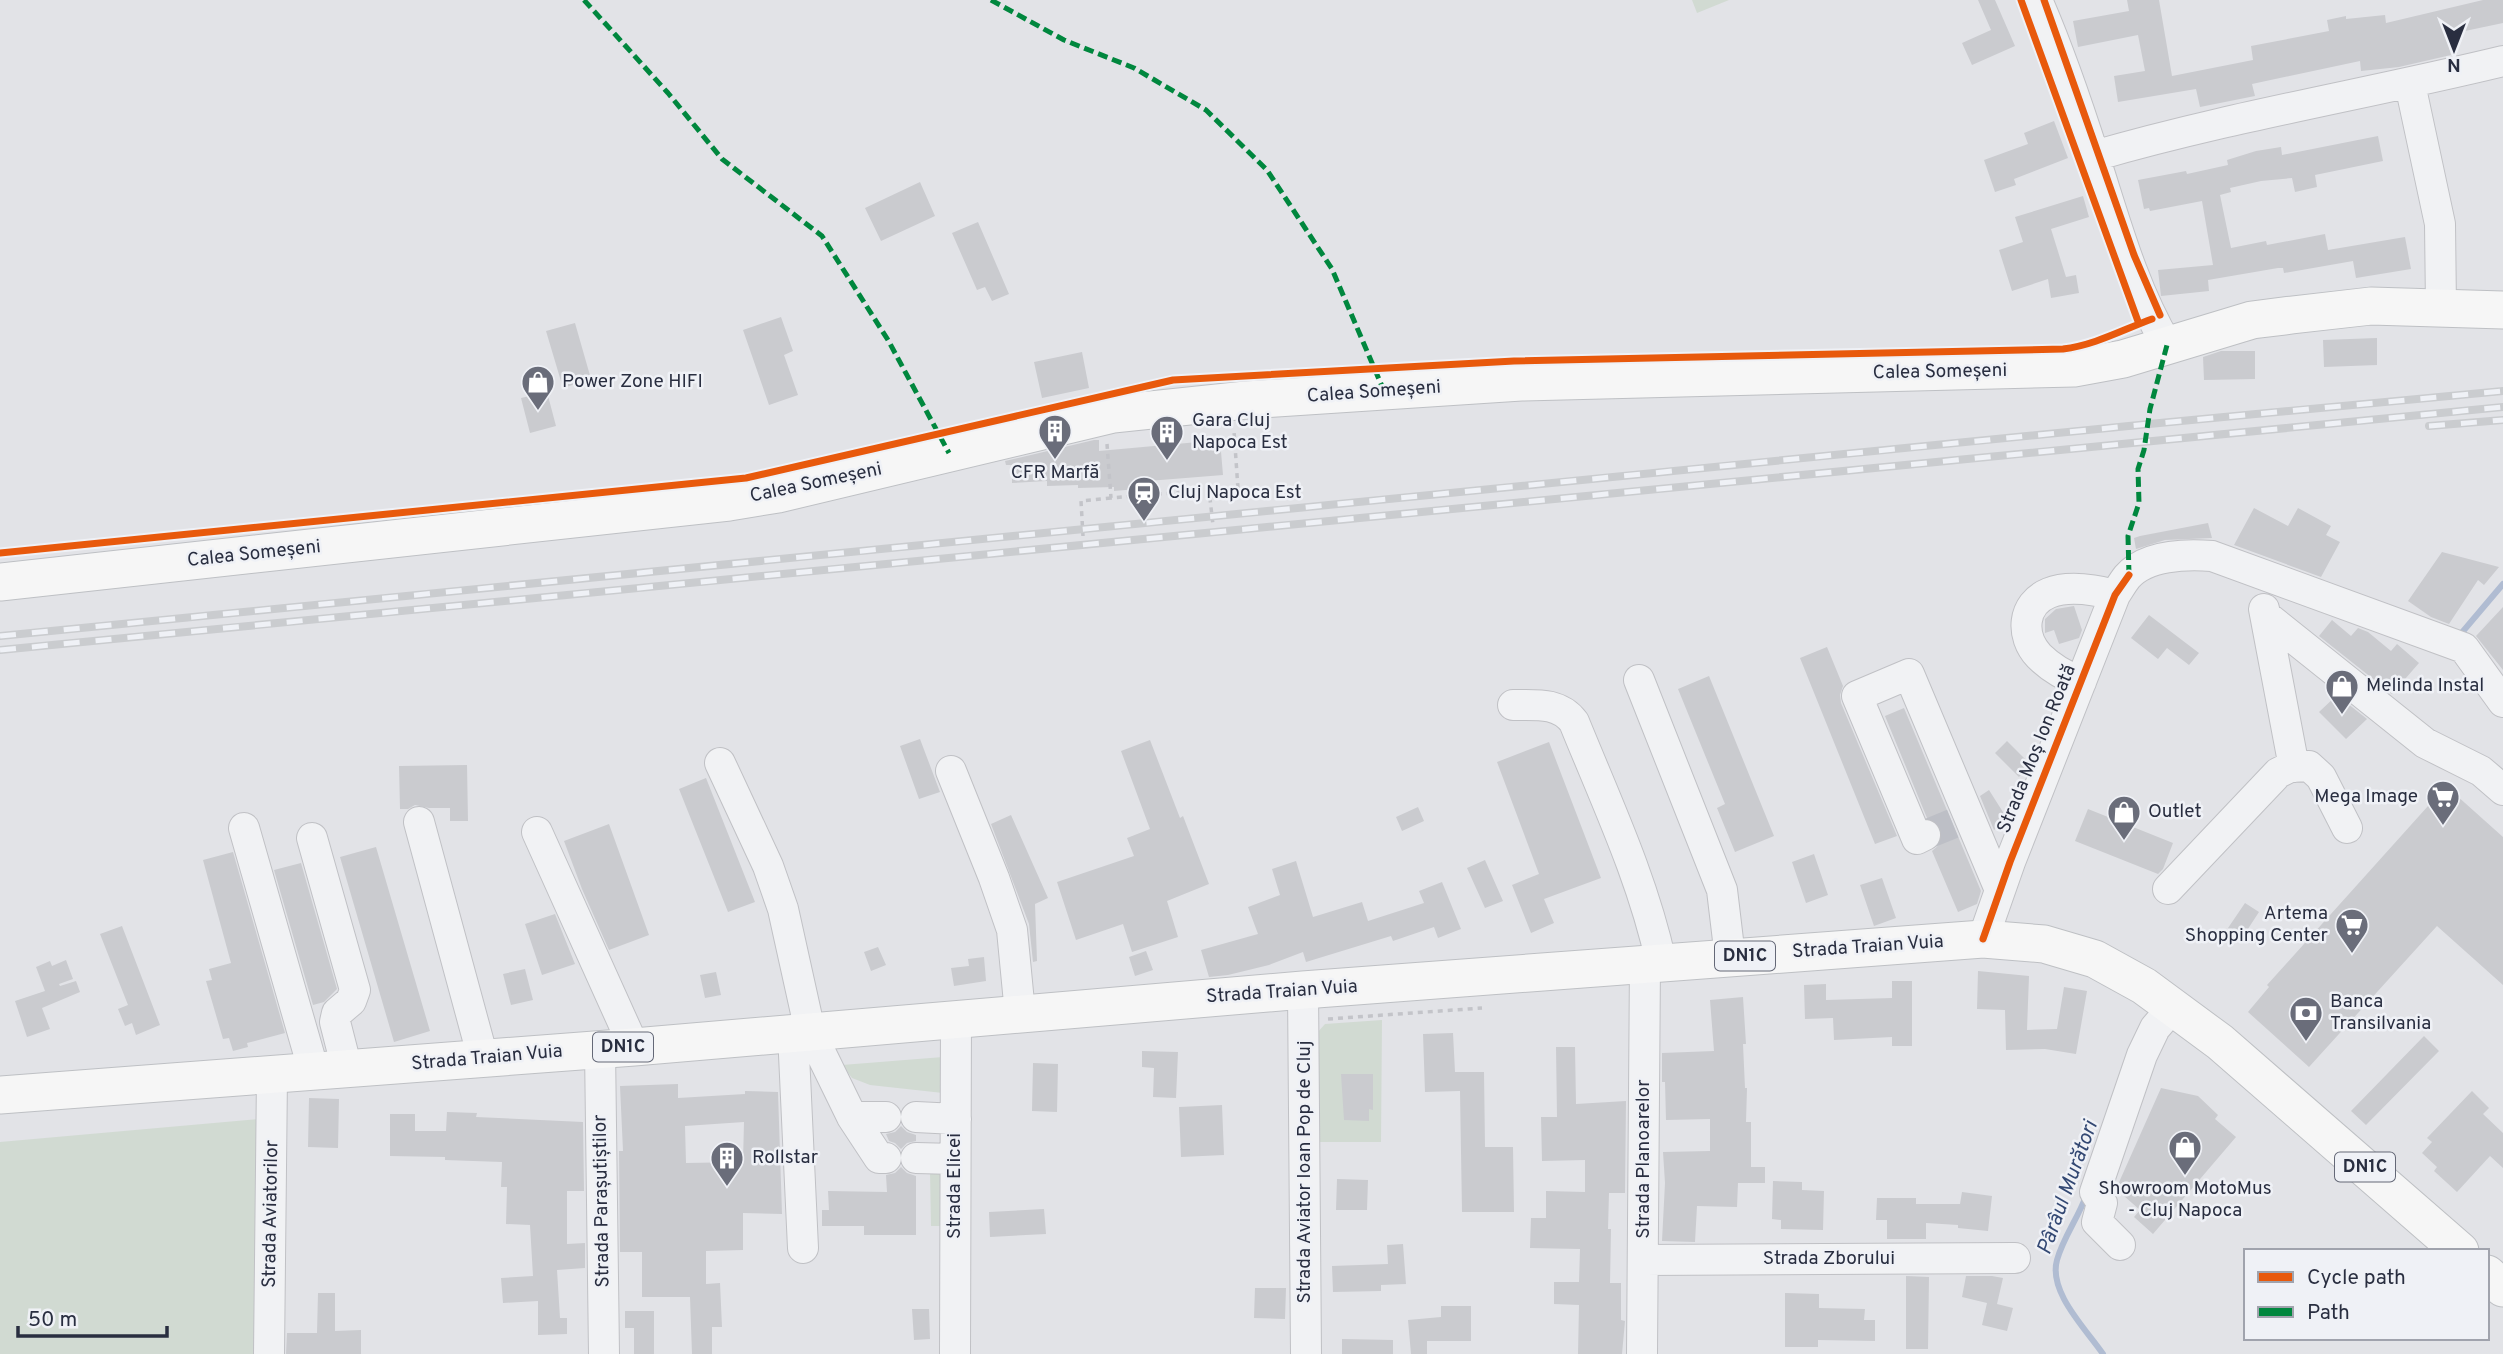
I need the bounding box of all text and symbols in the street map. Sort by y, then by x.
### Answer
north arrow [2419,14,2489,84]
text: N [2447,52,2461,76]
street label: Calea Someșeni [1873,359,2007,385]
shop icon: Power Zone HIFI [519,363,557,412]
place label: Power Zone HIFI [562,370,703,394]
street label: Calea Someșeni [1306,375,1442,409]
place label: Gara Cluj Napoca Est [1192,409,1288,455]
building icon: CFR Marfă [1036,412,1074,461]
building icon: Gara Cluj Napoca Est [1148,413,1186,462]
street label: Calea Someșeni [748,457,884,509]
place label: CFR Marfă [1011,461,1099,485]
station icon: Cluj Napoca Est [1125,474,1163,523]
place label: Cluj Napoca Est [1168,481,1302,505]
street label: Calea Someșeni [186,535,322,573]
street label: Strada Moș Ion Roată [1992,661,2082,837]
shop icon: Melinda Instal [2323,667,2361,716]
place label: Melinda Instal [2366,674,2484,698]
supermarket icon: Mega Image [2424,778,2462,827]
place label: Mega Image [2314,785,2418,809]
shop icon: Outlet [2105,793,2143,842]
place label: Outlet [2148,800,2202,824]
place label: Artema Shopping Center [2185,902,2329,948]
supermarket icon: Artema Shopping Center [2333,906,2371,955]
street label: Strada Traian Vuia [1791,930,1945,964]
road number: DN1C [1715,942,1775,971]
street label: Strada Traian Vuia [1205,975,1359,1009]
place label: Banca Transilvania [2330,990,2431,1036]
bank icon: Banca Transilvania [2287,994,2325,1043]
road number: DN1C [593,1032,653,1062]
street label: Strada Traian Vuia [410,1039,564,1077]
street label: Strada Aviator Ioan Pop de Cluj [1293,1040,1317,1304]
street label: Strada Planoarelor [1632,1079,1656,1239]
street label: Strada Parașutiștilor [588,1114,616,1288]
water label: Pârâul Murători [2031,1116,2105,1259]
shop icon: Showroom MotoMus - Cluj Napoca [2166,1128,2204,1177]
street label: Strada Elicei [943,1133,967,1239]
street label: Strada Aviatorilor [258,1139,284,1288]
building icon: Rollstar [708,1139,746,1188]
place label: Rollstar [752,1146,819,1170]
road number: DN1C [2335,1152,2395,1182]
place label: Showroom MotoMus - Cluj Napoca [2098,1177,2272,1223]
street label: Strada Zborului [1763,1247,1895,1271]
legend [2244,1249,2489,1340]
text: Cycle path [2307,1265,2406,1292]
scale bar [18,1294,166,1338]
text: Path [2307,1300,2350,1327]
text: 50 m [28,1307,77,1334]

